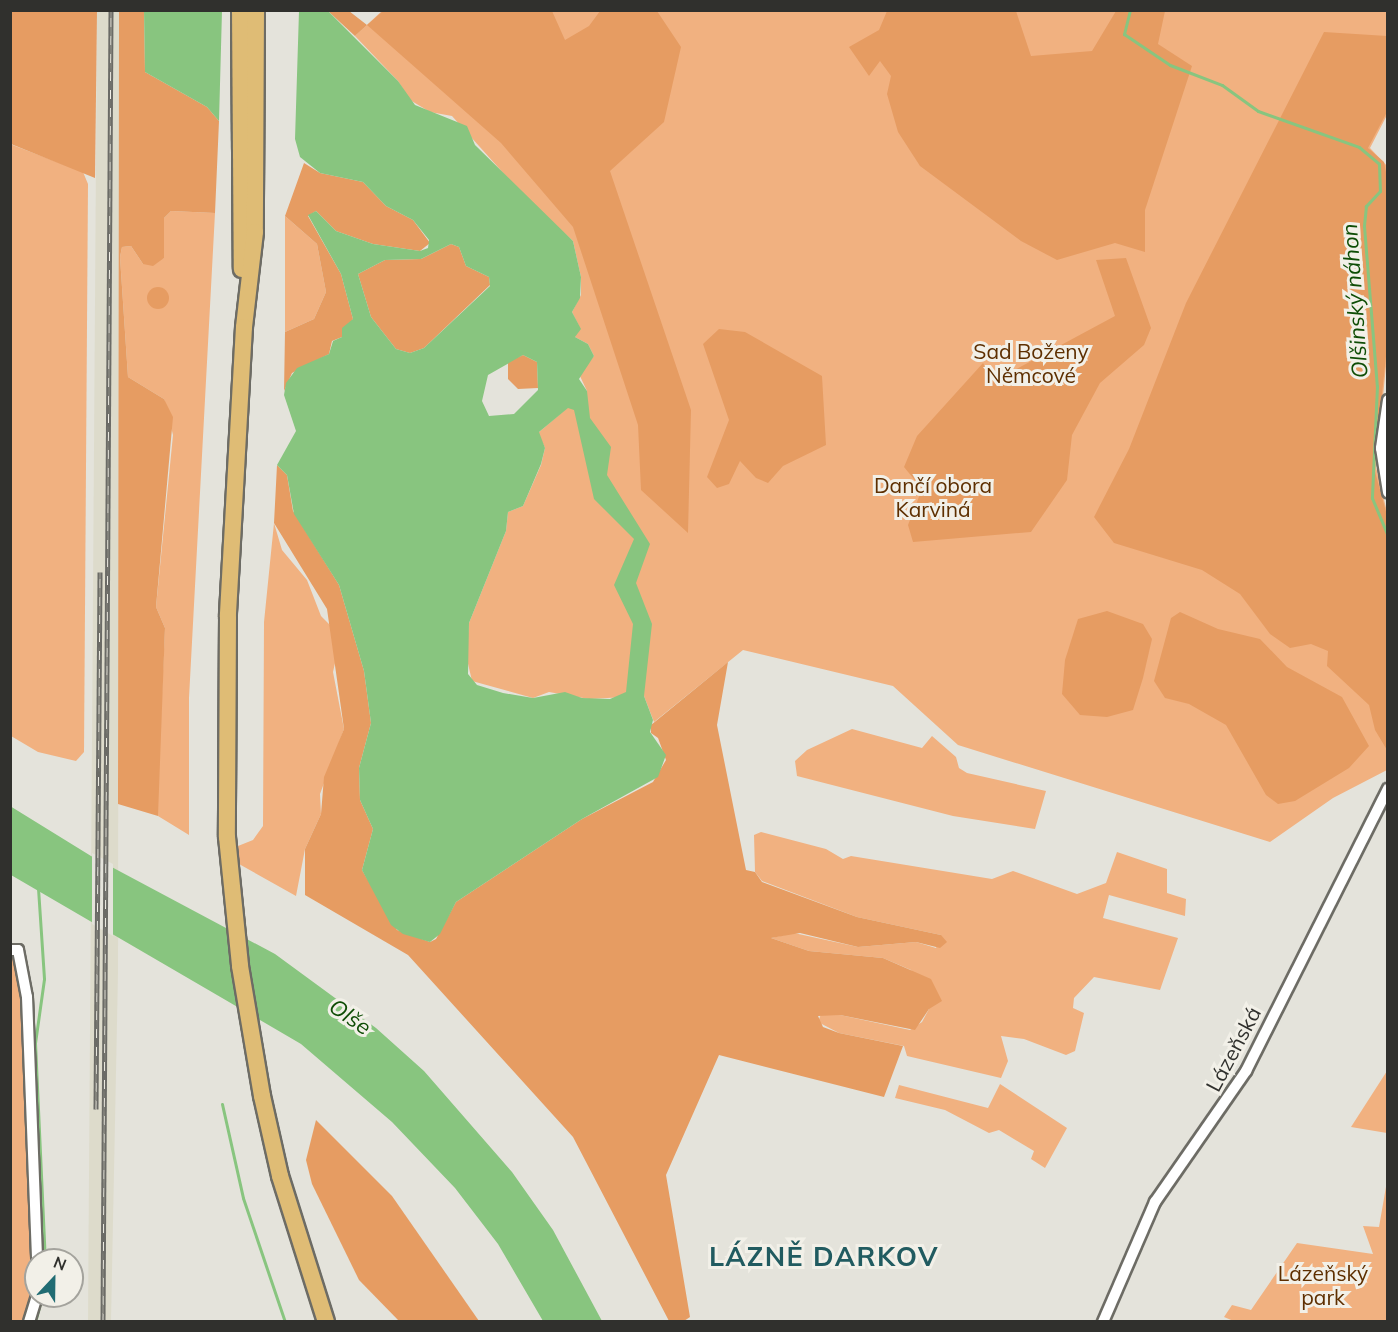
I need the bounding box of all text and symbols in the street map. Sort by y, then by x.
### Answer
water label: Olšinský náhon [1336,223,1374,379]
park label: Sad Boženy Němcové [973,338,1089,388]
park label: Dančí obora Karviná [874,472,992,522]
water label: Olše [324,993,376,1041]
street label: Lázeňská [1200,1002,1266,1096]
district label: LÁZNĚ DARKOV [709,1241,939,1273]
north arrow [24,1248,84,1308]
text: N [51,1252,69,1275]
park label: Lázeňský park [1278,1260,1368,1310]

